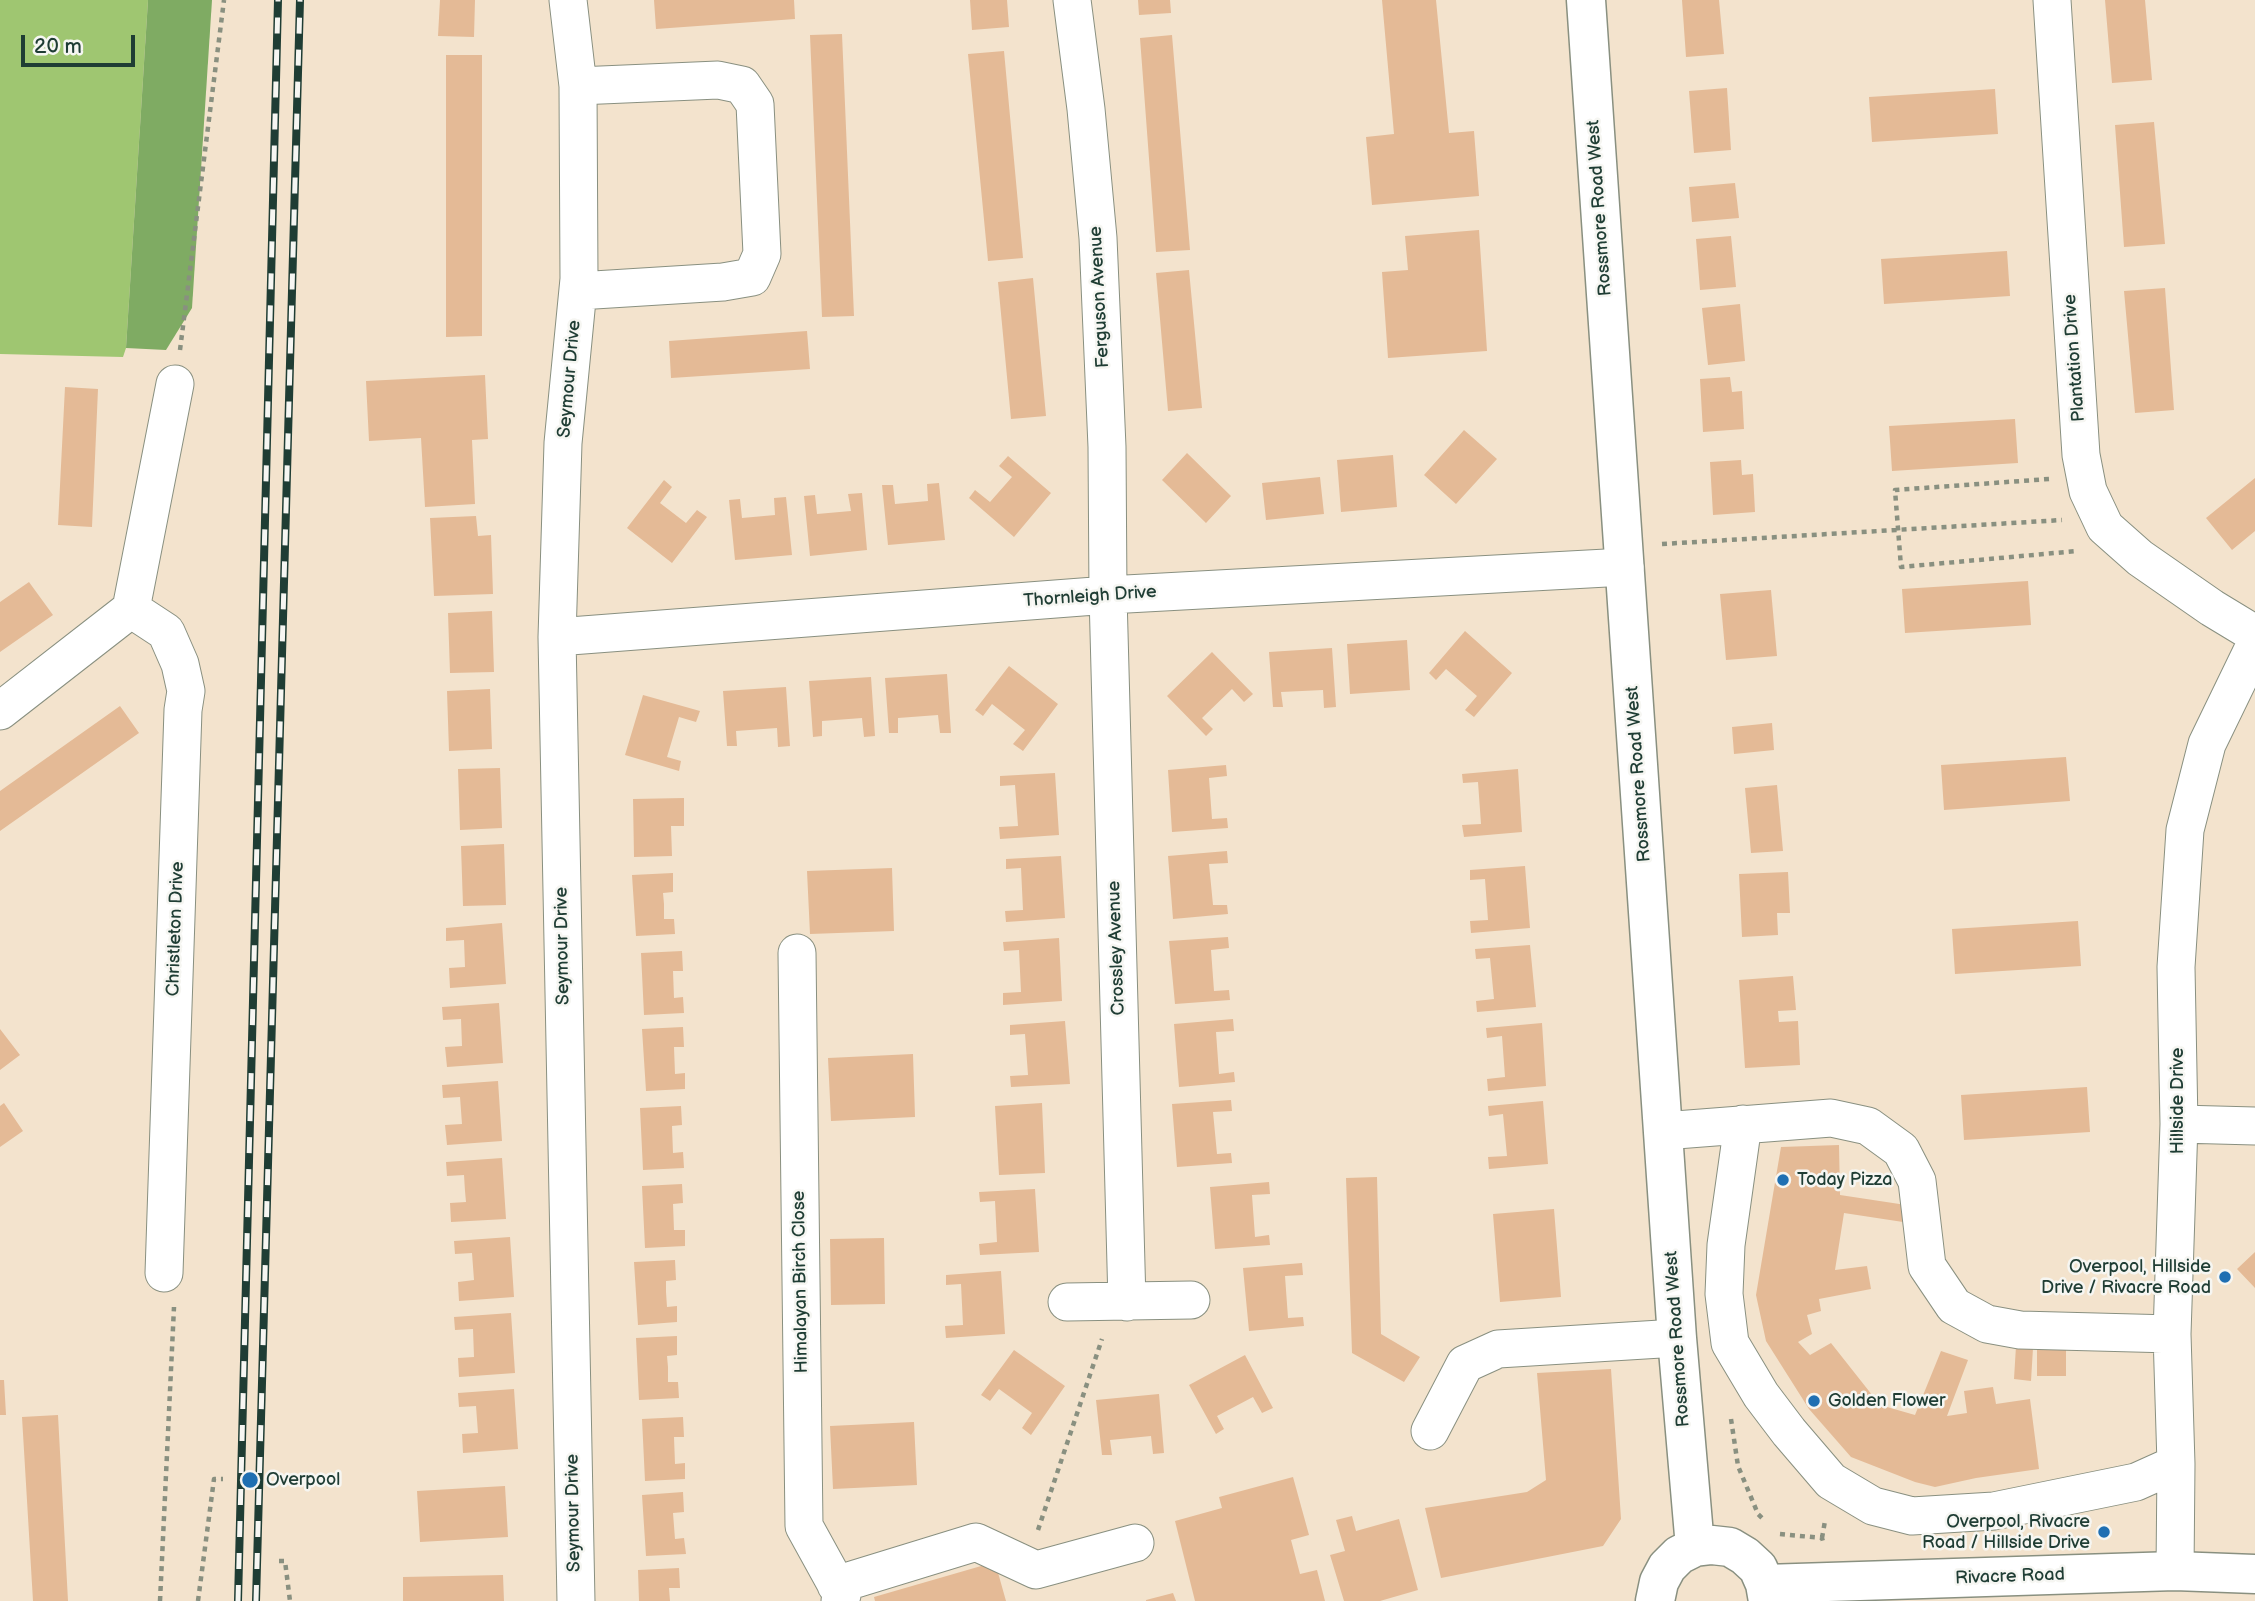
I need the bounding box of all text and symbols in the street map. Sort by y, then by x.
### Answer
scale bar [24,21,138,65]
text: 20 m [34,34,82,59]
street label: Rossmore Road West [1583,119,1617,297]
street label: Ferguson Avenue [1085,226,1115,368]
street label: Plantation Drive [2060,293,2090,423]
street label: Seymour Drive [554,319,586,439]
street label: Thornleigh Drive [1023,582,1157,612]
street label: Rossmore Road West [1622,685,1656,863]
street label: Christleton Drive [163,861,189,997]
street label: Crossley Avenue [1104,880,1130,1016]
street label: Seymour Drive [551,887,575,1005]
street label: Hillside Drive [2167,1048,2189,1154]
place label: Today Pizza [1797,1169,1892,1191]
marker: Today Pizza [1775,1172,1791,1188]
street label: Himalayan Birch Close [789,1190,813,1374]
street label: Rossmore Road West [1661,1250,1695,1428]
place label: Overpool, Hillside Drive / Rivacre Road [2041,1256,2211,1298]
marker: Overpool, Hillside Drive / Rivacre Road [2217,1269,2233,1285]
place label: Golden Flower [1828,1390,1945,1412]
marker: Golden Flower [1806,1393,1822,1409]
street label: Seymour Drive [562,1454,586,1572]
place label: Overpool [266,1469,340,1491]
marker: Overpool [240,1470,260,1490]
place label: Overpool, Rivacre Road / Hillside Drive [1922,1511,2090,1554]
marker: Overpool, Rivacre Road / Hillside Drive [2096,1524,2112,1540]
street label: Rivacre Road [1955,1564,2065,1590]

